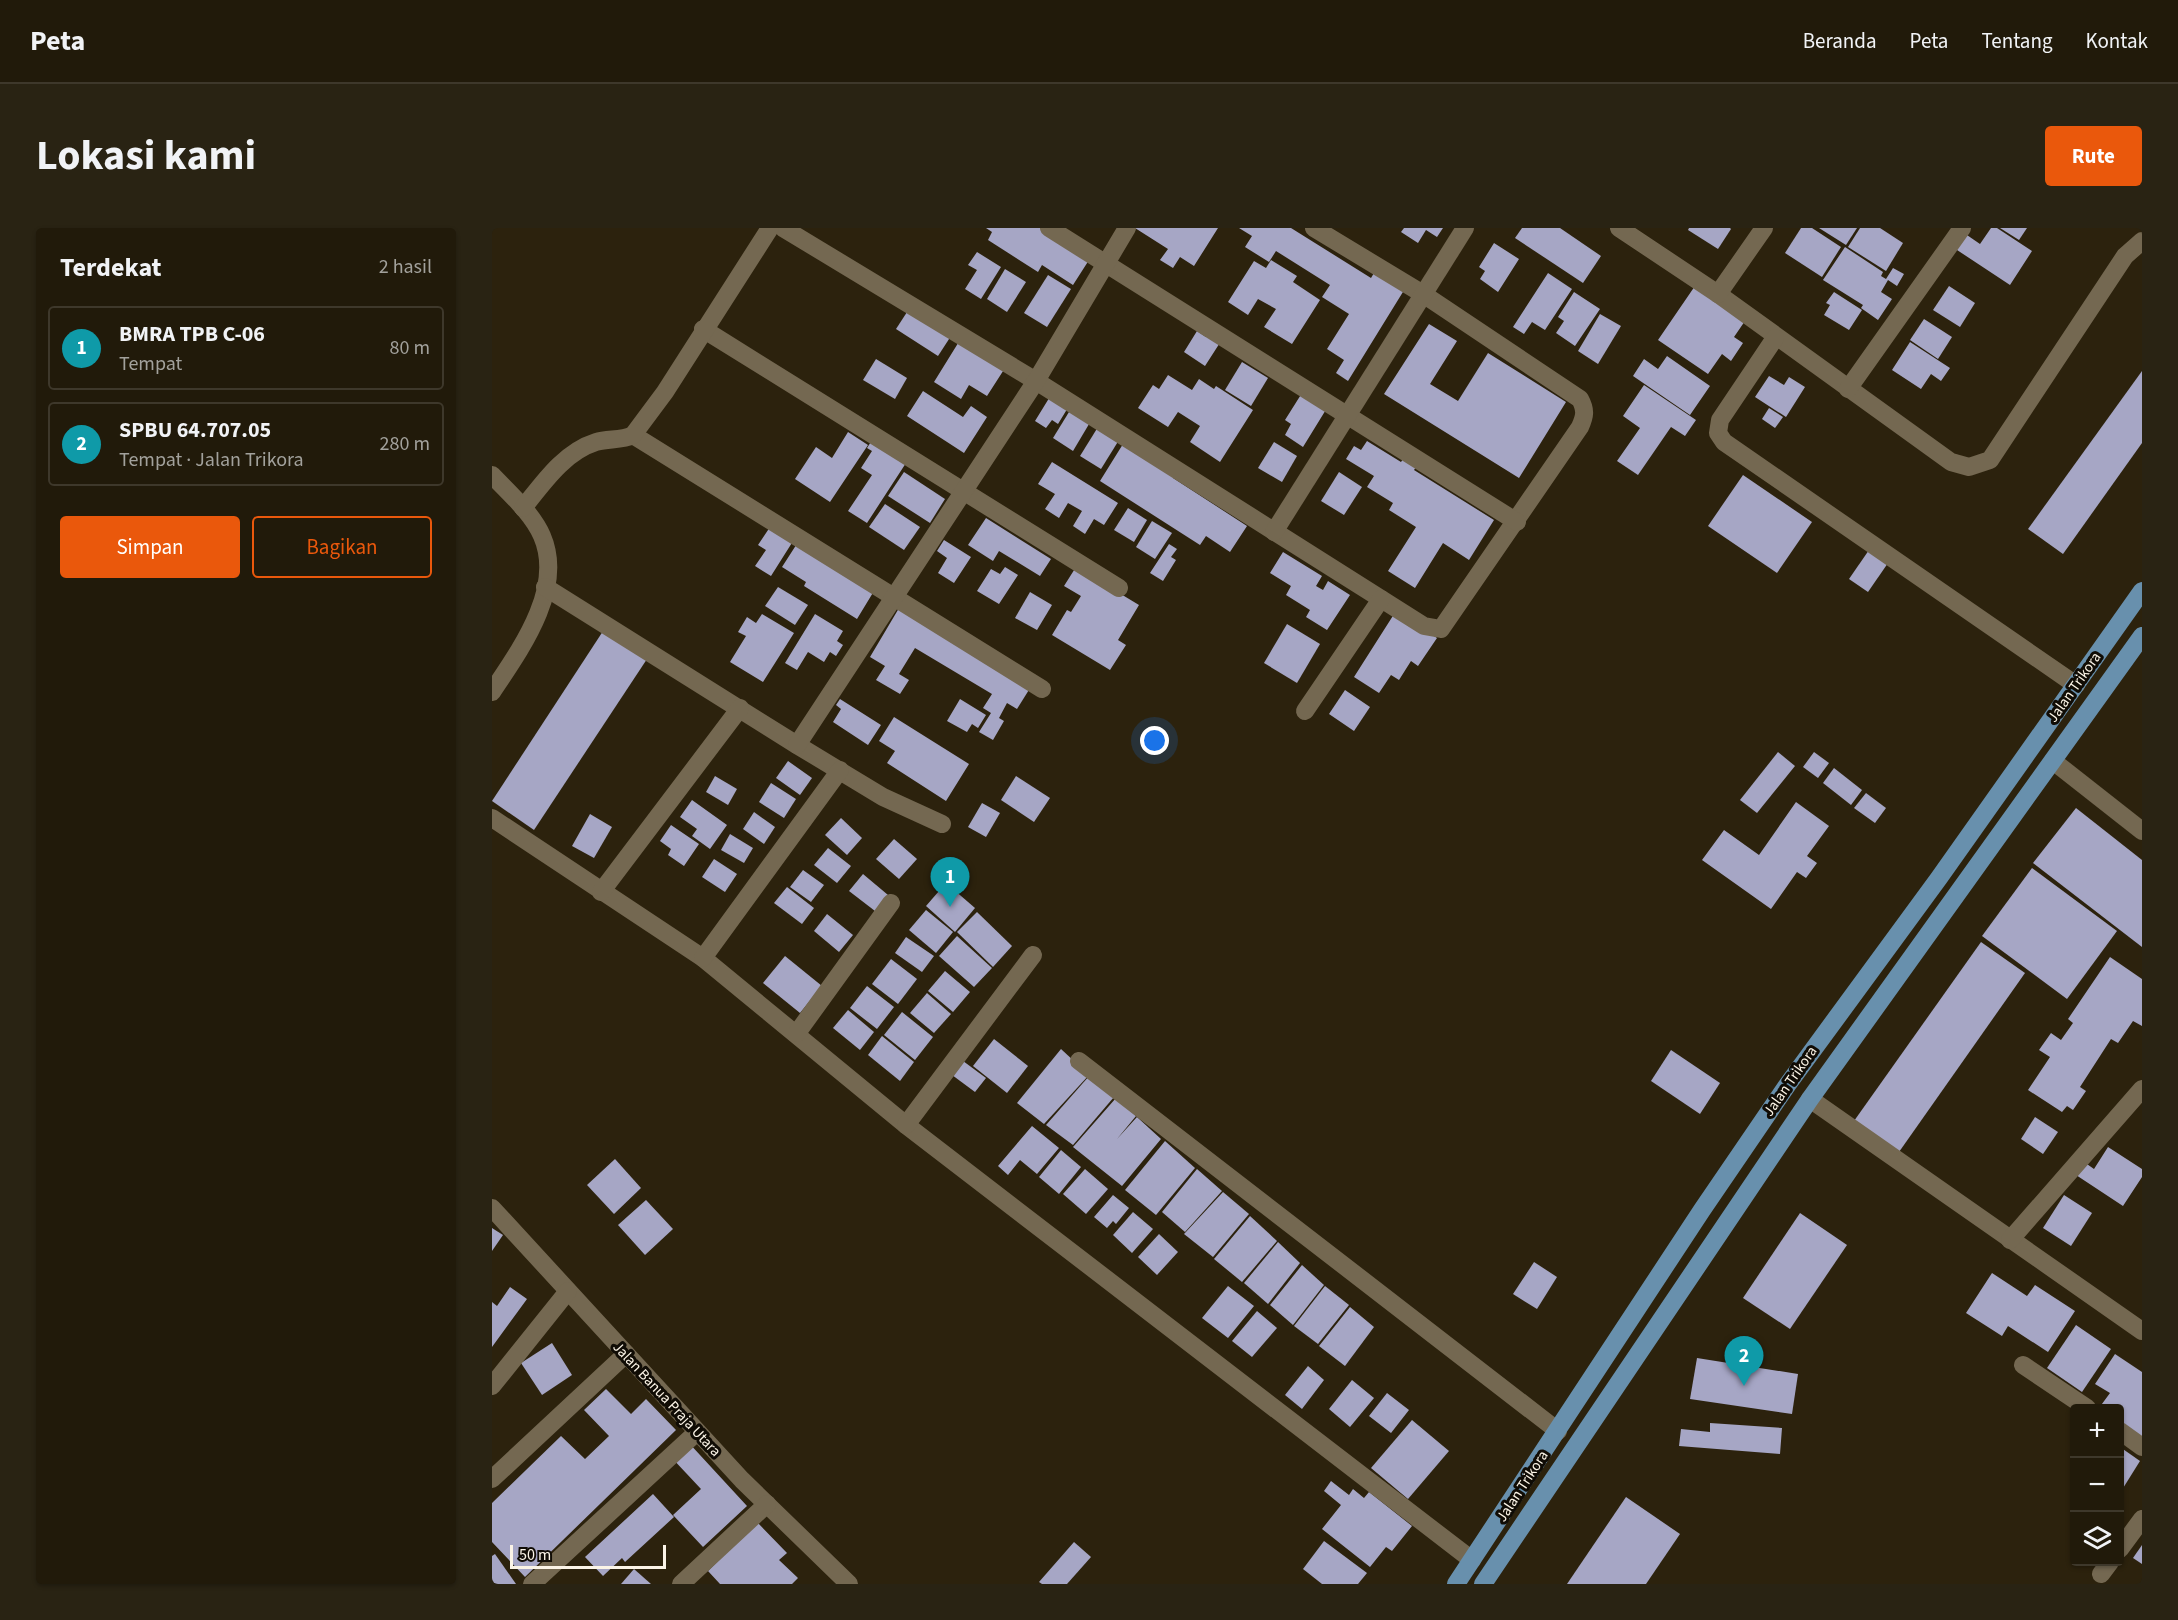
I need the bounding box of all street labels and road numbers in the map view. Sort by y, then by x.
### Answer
street label: Jalan Trikora [2042,648,2106,727]
street label: Jalan Trikora [1758,1042,1822,1121]
street label: Jalan Banua Praja Utara [608,1337,726,1461]
street label: Jalan Trikora [1491,1446,1553,1526]

